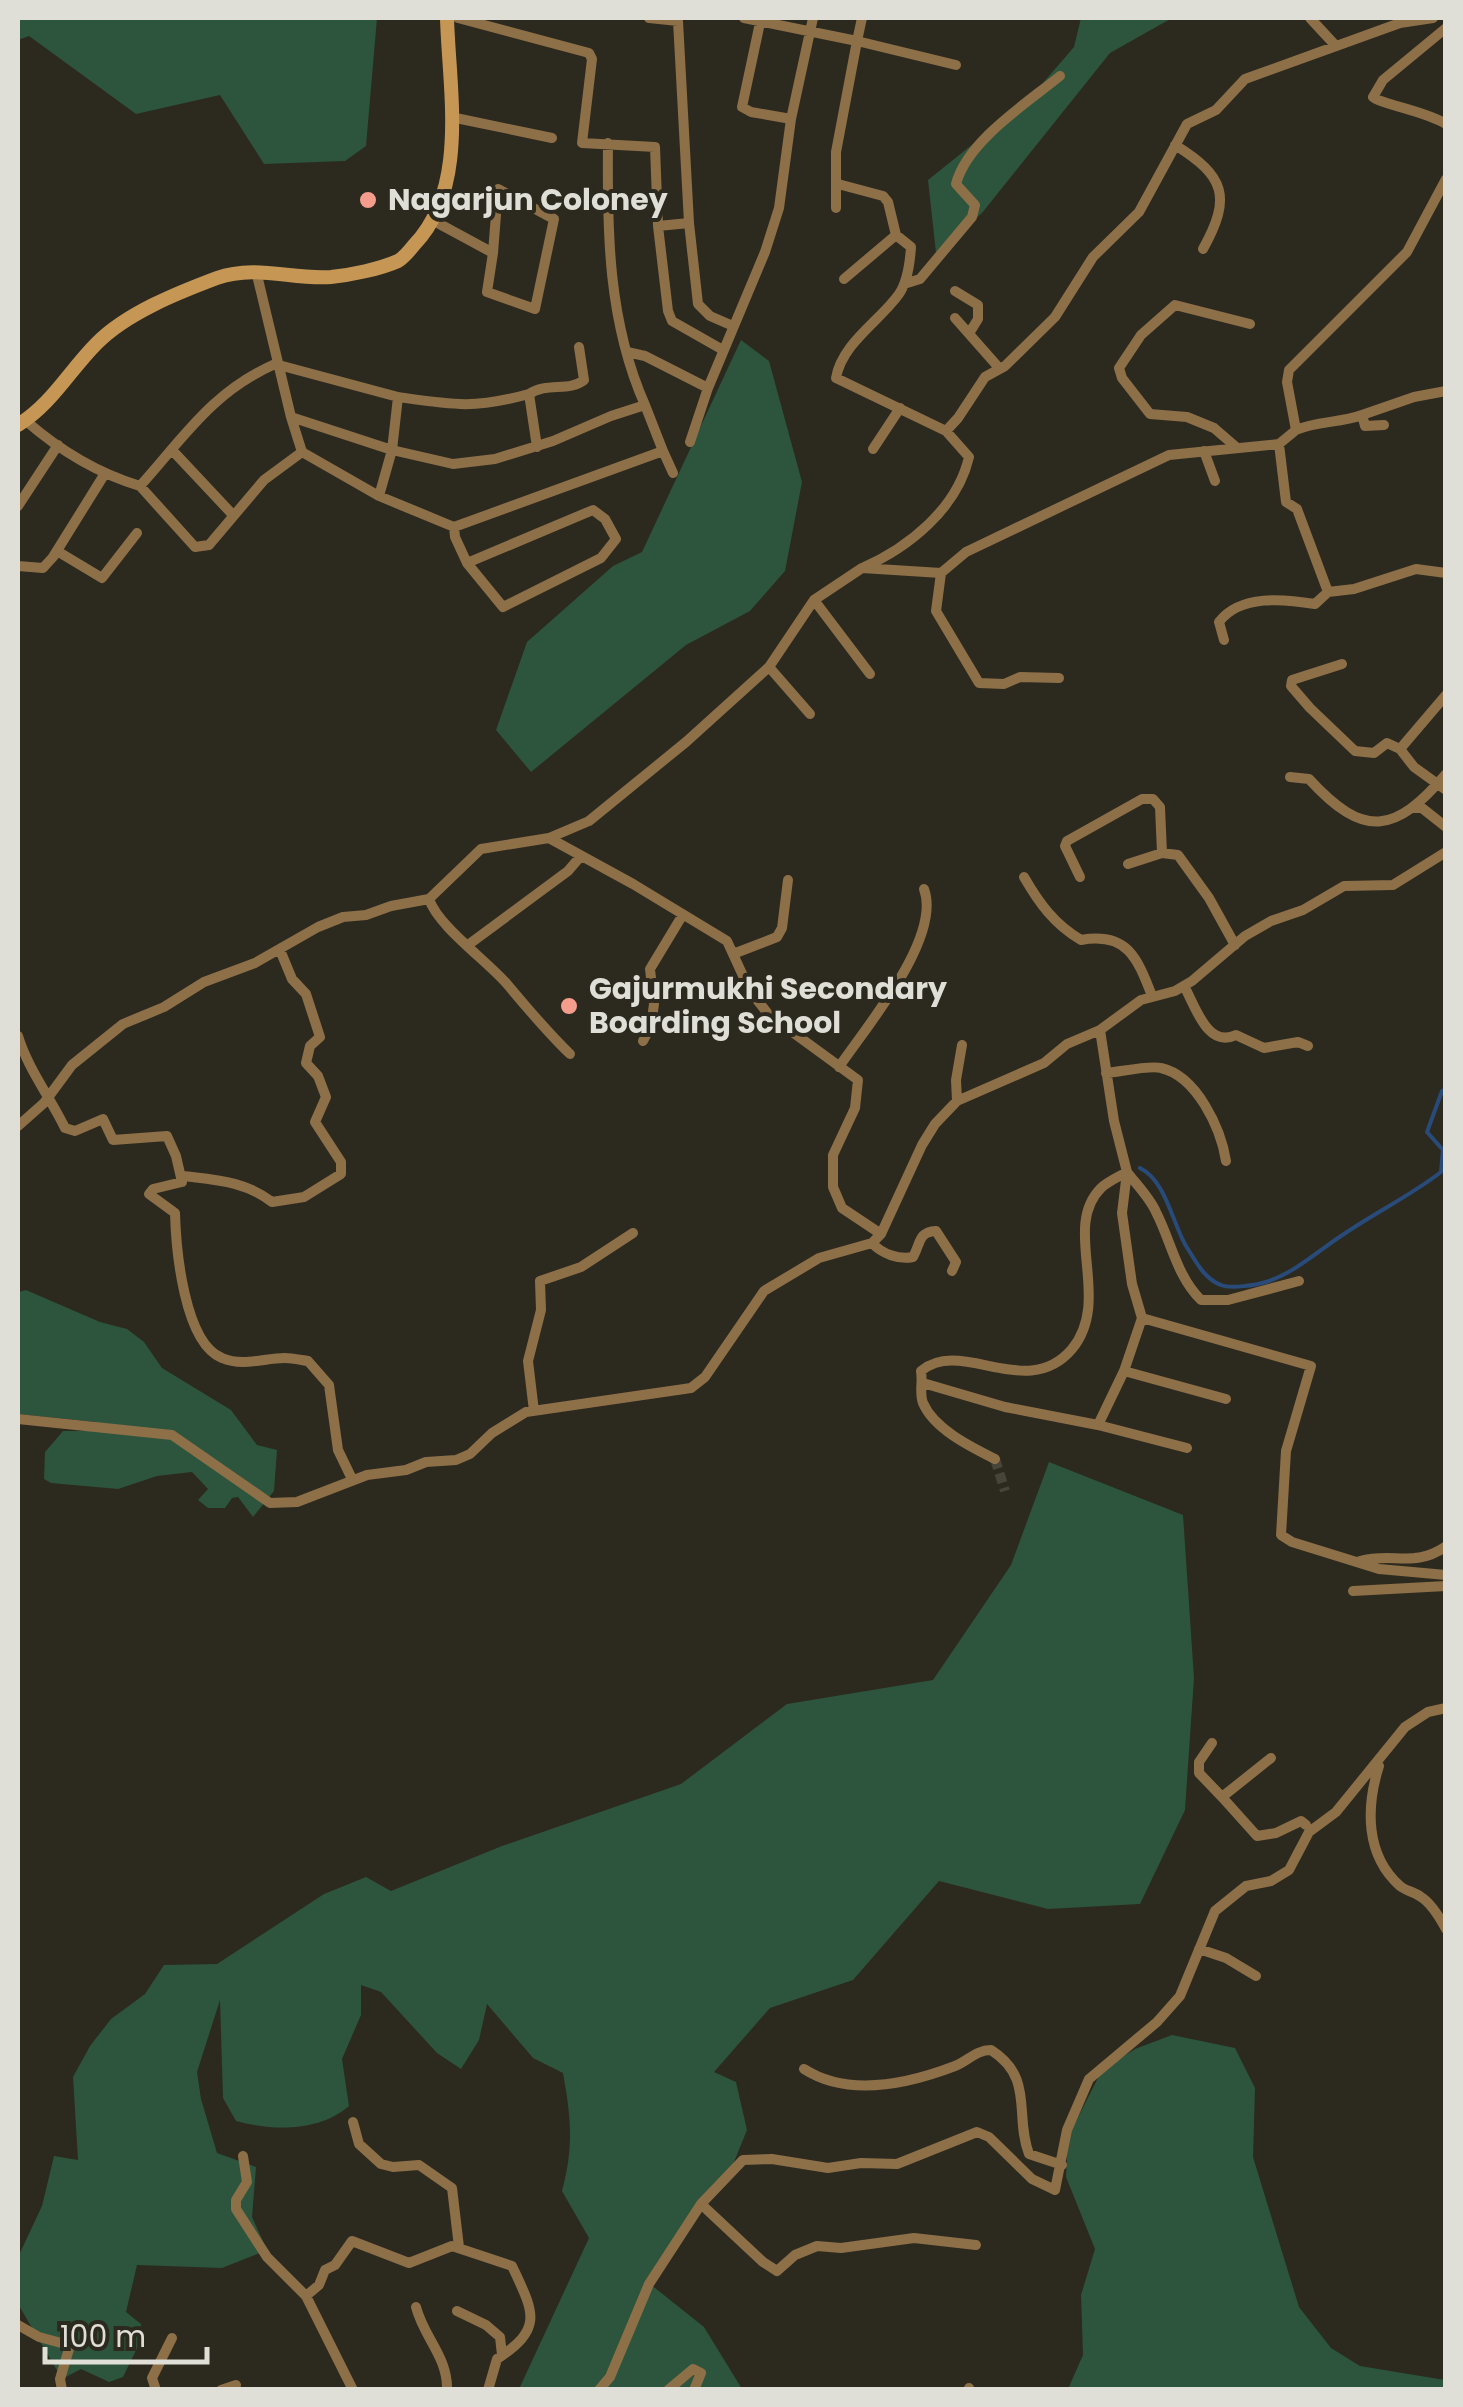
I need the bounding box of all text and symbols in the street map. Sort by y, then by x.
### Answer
place label: Nagarjun Coloney [388,178,668,221]
marker: Nagarjun Coloney [357,189,379,211]
place label: Gajurmukhi Secondary Boarding School [589,967,947,1044]
marker: Gajurmukhi Secondary Boarding School [558,995,580,1017]
scale bar [45,2302,208,2364]
text: 100 m [60,2315,146,2358]

